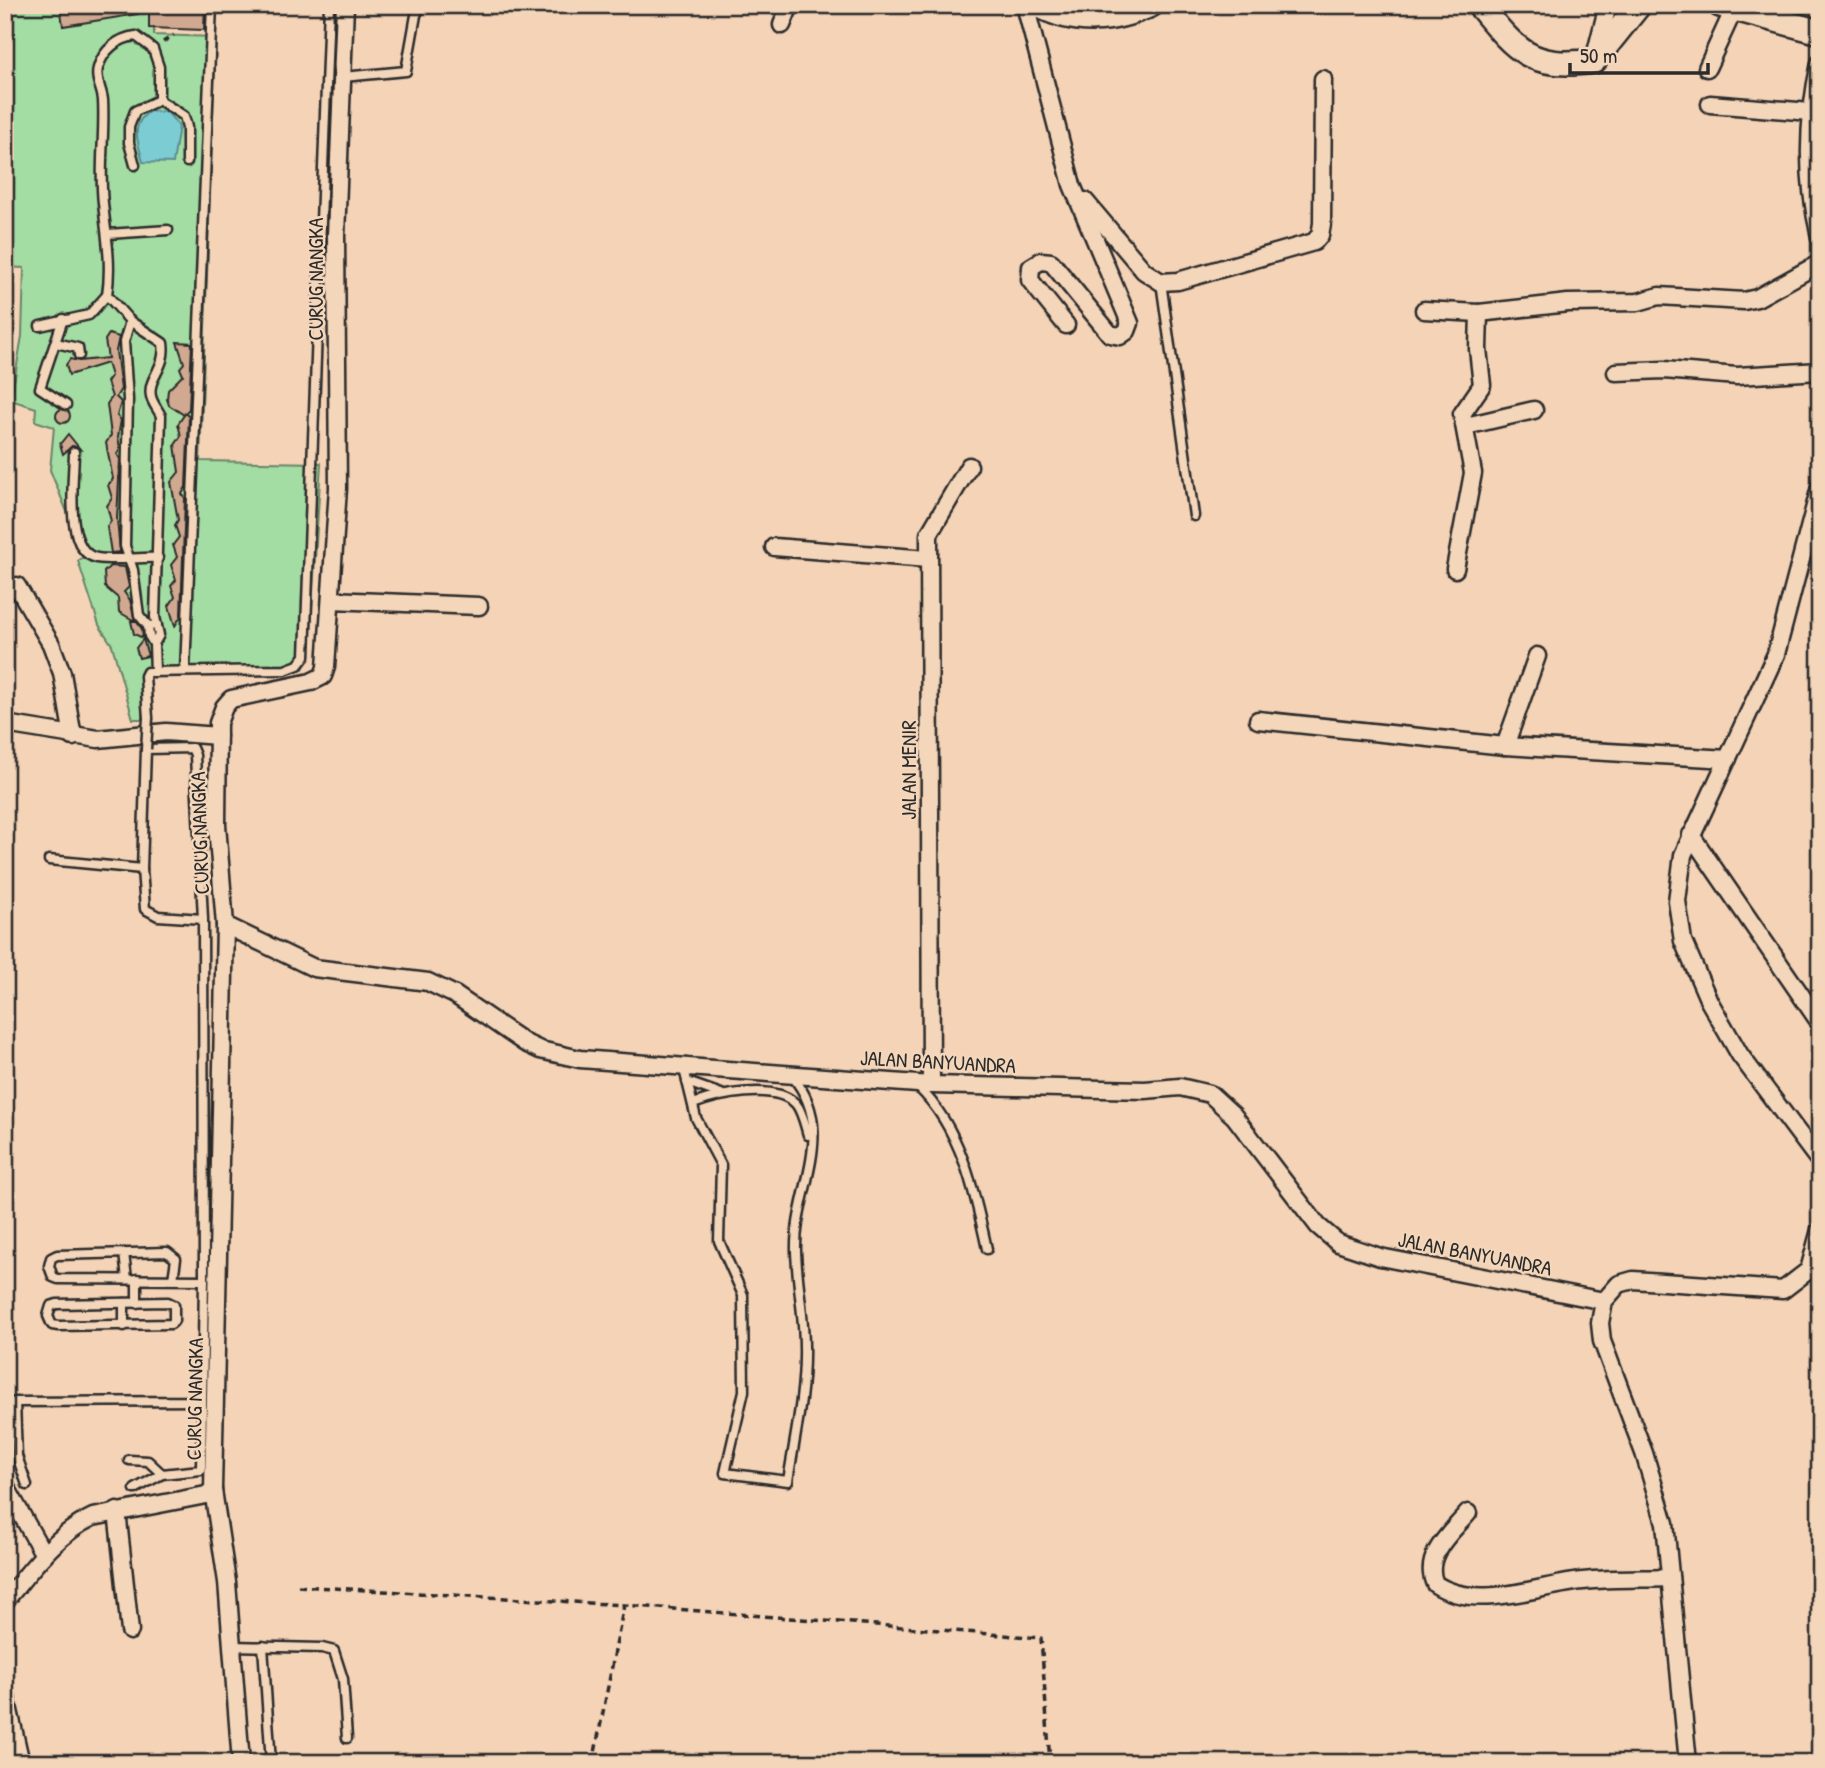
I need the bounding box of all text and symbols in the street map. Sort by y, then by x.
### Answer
scale bar [1570,32,1708,76]
text: 50 m [1580,41,1617,70]
street label: CURUG NANGKA [301,218,330,340]
street label: JALAN MENIR [894,720,923,820]
street label: CURUG NANGKA [183,771,216,895]
street label: JALAN BANYUANDRA [859,1043,1017,1080]
street label: JALAN BANYUANDRA [1396,1224,1555,1283]
street label: CURUG NANGKA [179,1337,210,1461]

